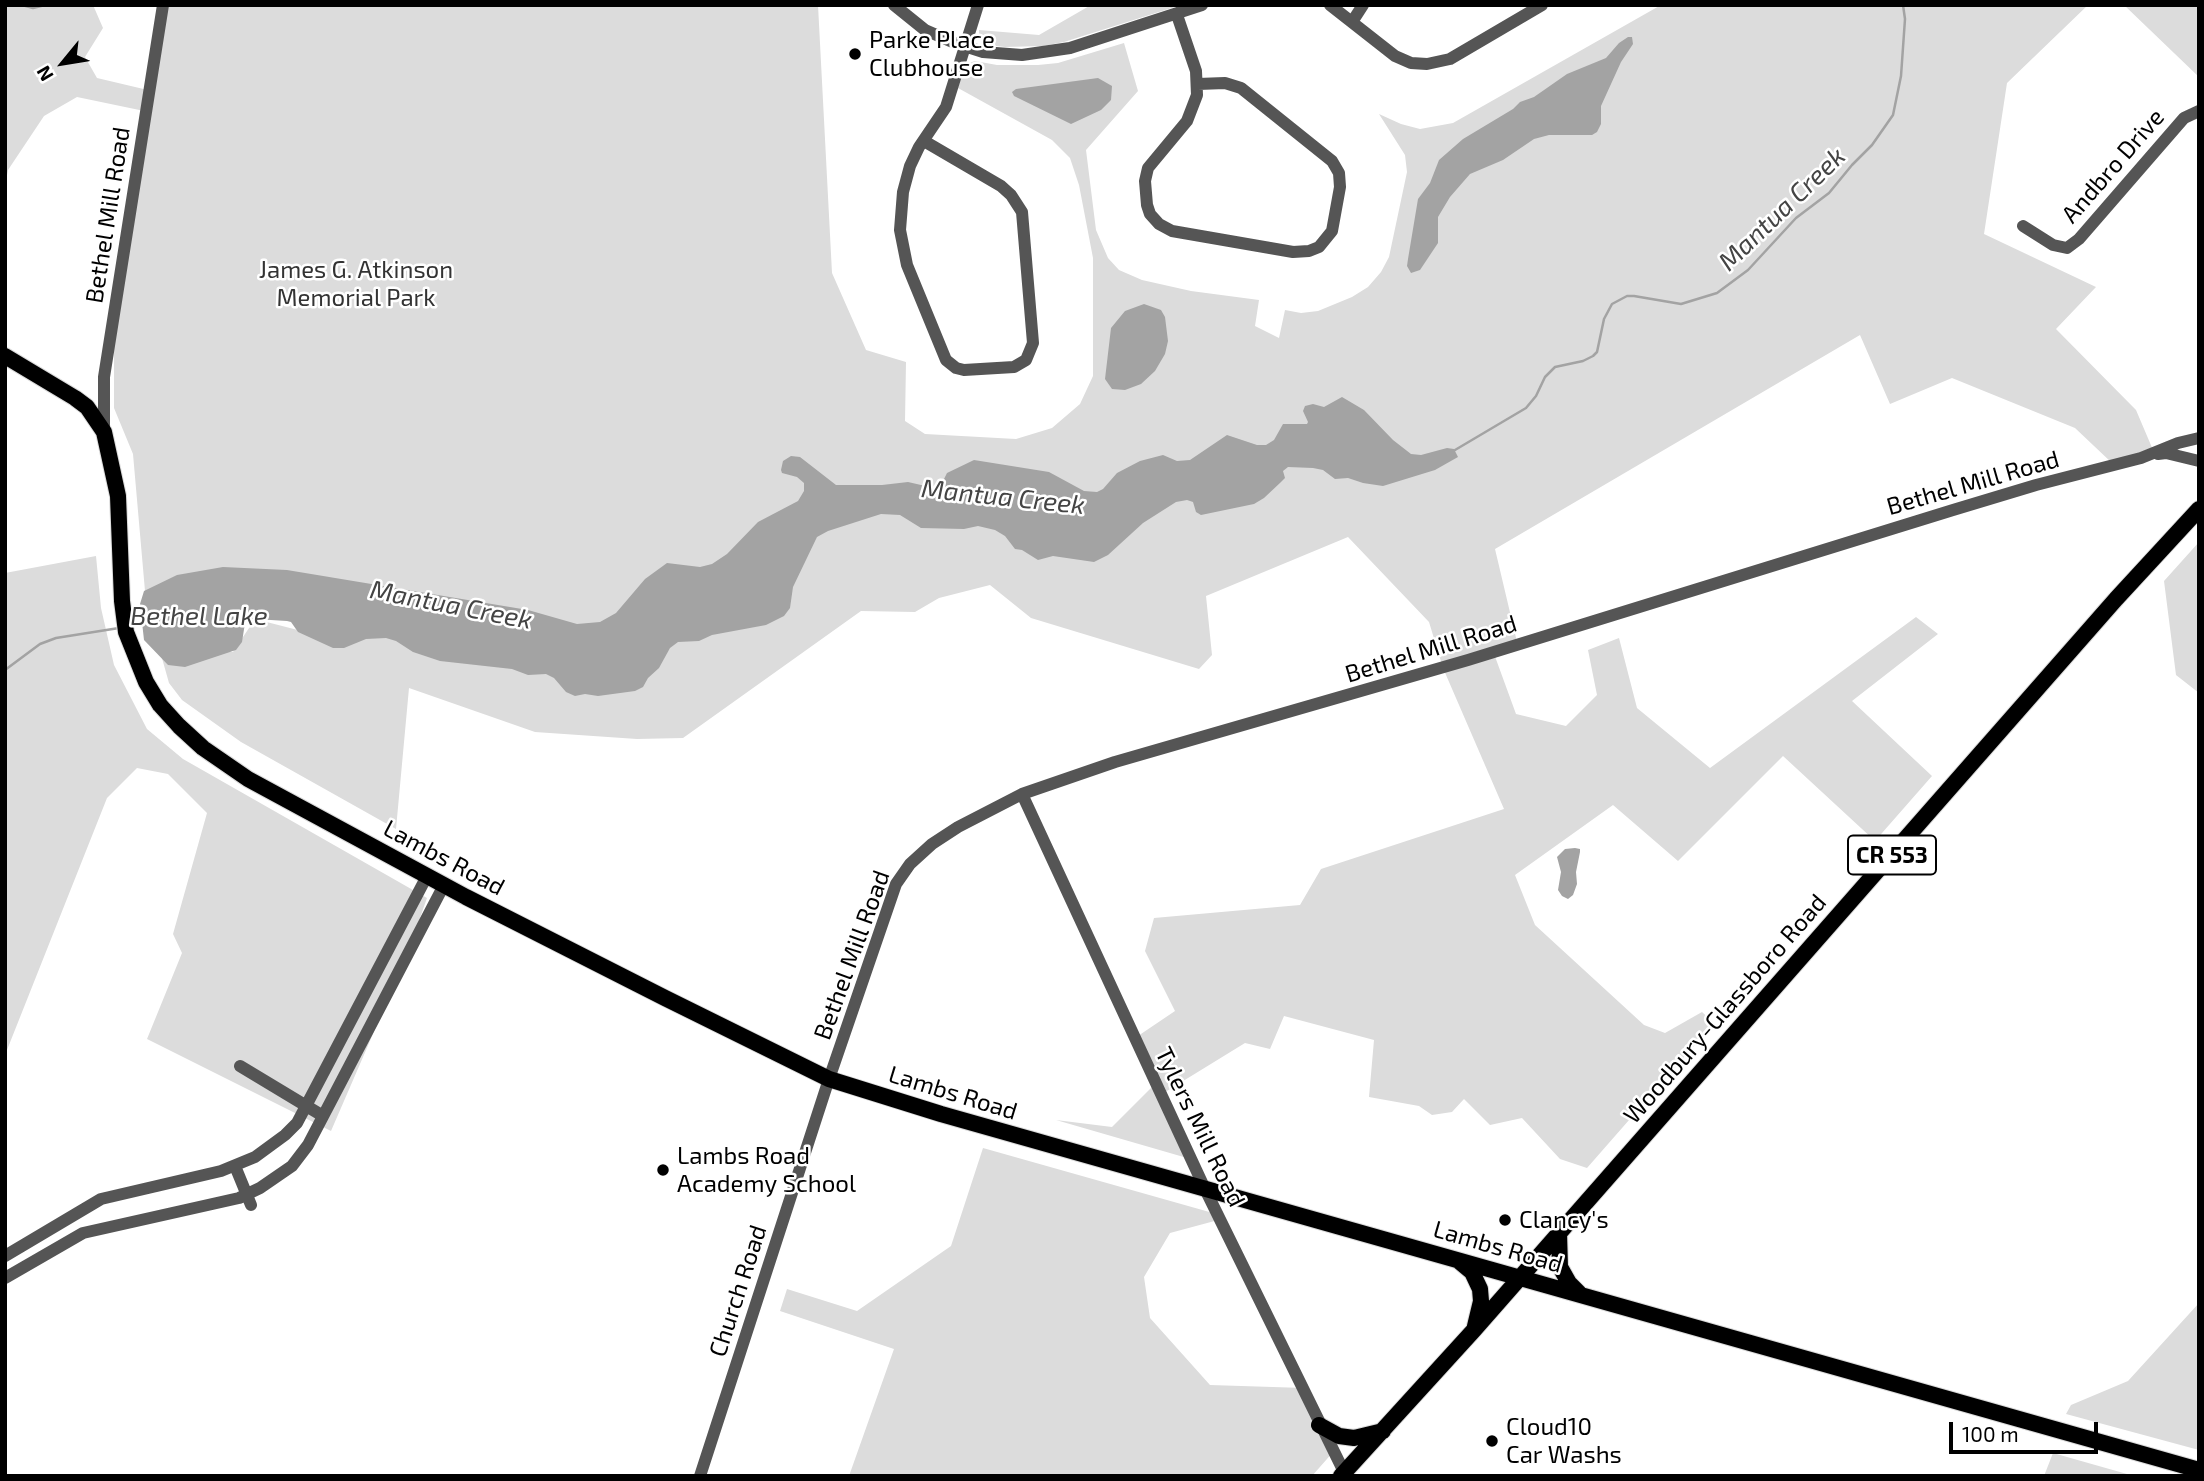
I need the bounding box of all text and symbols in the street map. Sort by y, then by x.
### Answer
place label: Parke Place Clubhouse [869,26,995,82]
north arrow [28,28,98,98]
marker: Parke Place Clubhouse [847,46,863,62]
text: N [31,62,58,85]
street label: Andbro Drive [2056,103,2170,229]
street label: Bethel Mill Road [80,125,136,305]
water label: Mantua Creek [1712,141,1852,277]
park label: James G. Atkinson Memorial Park [259,256,453,312]
street label: Bethel Mill Road [1883,445,2063,521]
water label: Mantua Creek [920,473,1086,521]
water label: Mantua Creek [367,574,535,636]
water label: Bethel Lake [130,600,268,632]
street label: Bethel Mill Road [1342,609,1520,689]
street label: Lambs Road [379,814,509,902]
road number: CR 553 [1848,835,1936,874]
street label: Bethel Mill Road [808,866,896,1044]
street label: Woodbury-Glassboro Road [1618,888,1832,1130]
street label: Tylers Mill Road [1149,1043,1251,1211]
street label: Lambs Road [885,1060,1021,1126]
place label: Lambs Road Academy School [677,1142,856,1198]
marker: Lambs Road Academy School [655,1162,671,1178]
place label: Clancy's [1519,1206,1609,1234]
marker: Clancy's [1497,1212,1513,1228]
street label: Lambs Road [1430,1215,1566,1279]
street label: Church Road [703,1221,773,1361]
scale bar [1952,1408,2101,1452]
place label: Cloud10 Car Washs [1506,1413,1622,1469]
text: 100 m [1962,1421,2019,1446]
marker: Cloud10 Car Washs [1484,1433,1500,1449]

